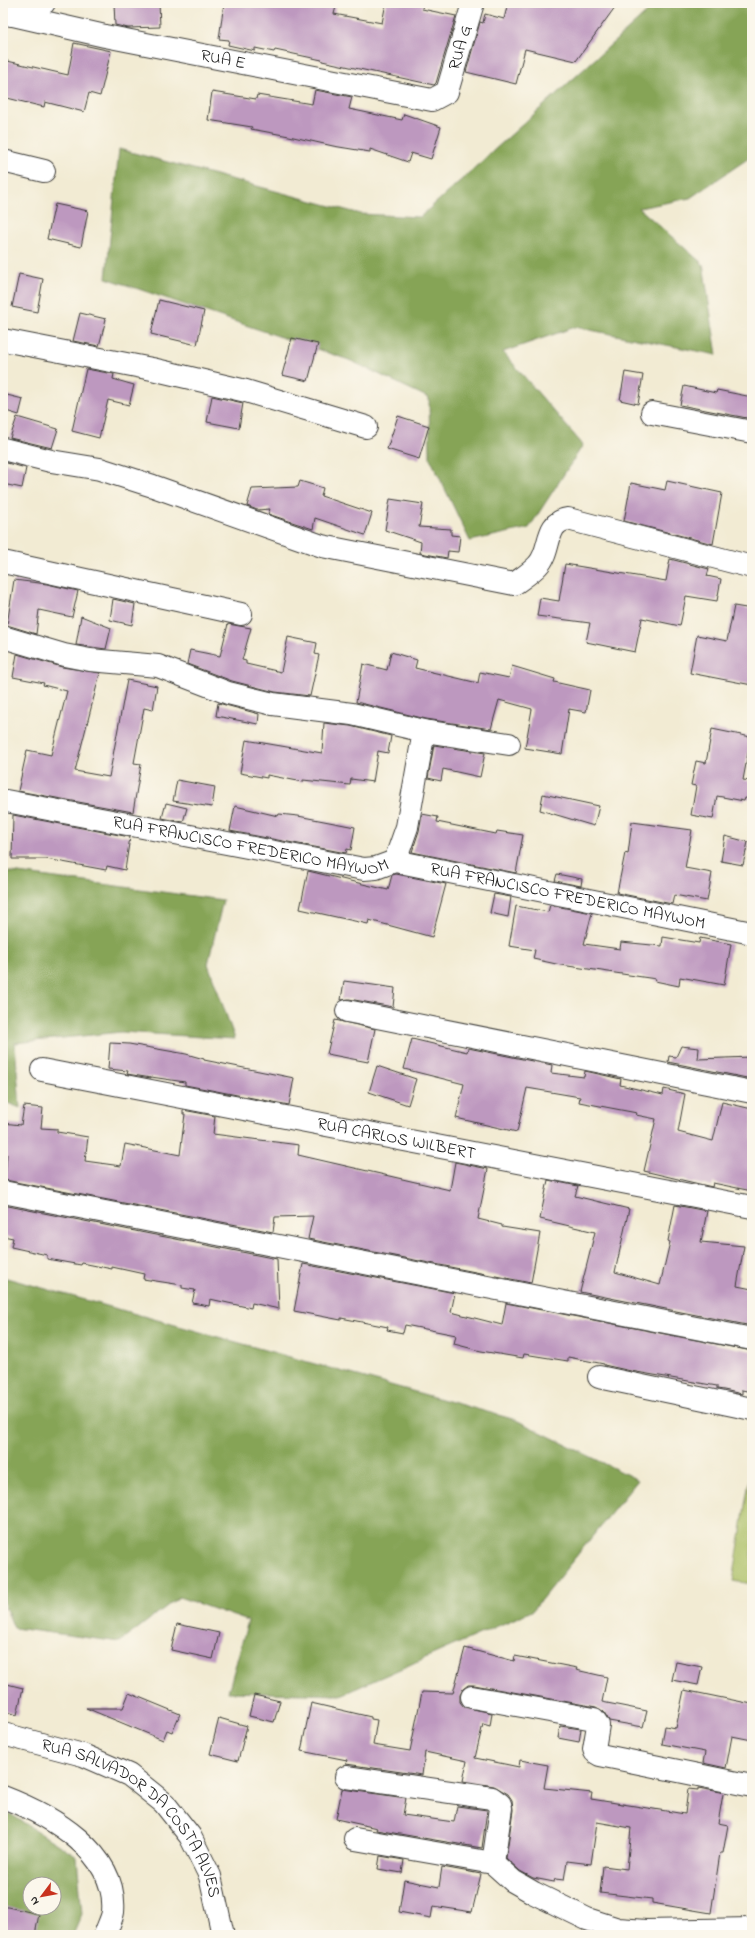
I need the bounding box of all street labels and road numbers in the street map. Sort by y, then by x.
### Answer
street label: RUA G [442,22,478,73]
street label: RUA E [199,43,248,76]
street label: RUA FRANCISCO FREDERICO MAYWOM [111,809,392,882]
street label: RUA FRANCISCO FREDERICO MAYWOM [428,856,708,936]
street label: RUA CARLOS WILBERT [315,1111,478,1166]
street label: RUA SALVADOR DA COSTA ALVES [39,1732,227,1900]

